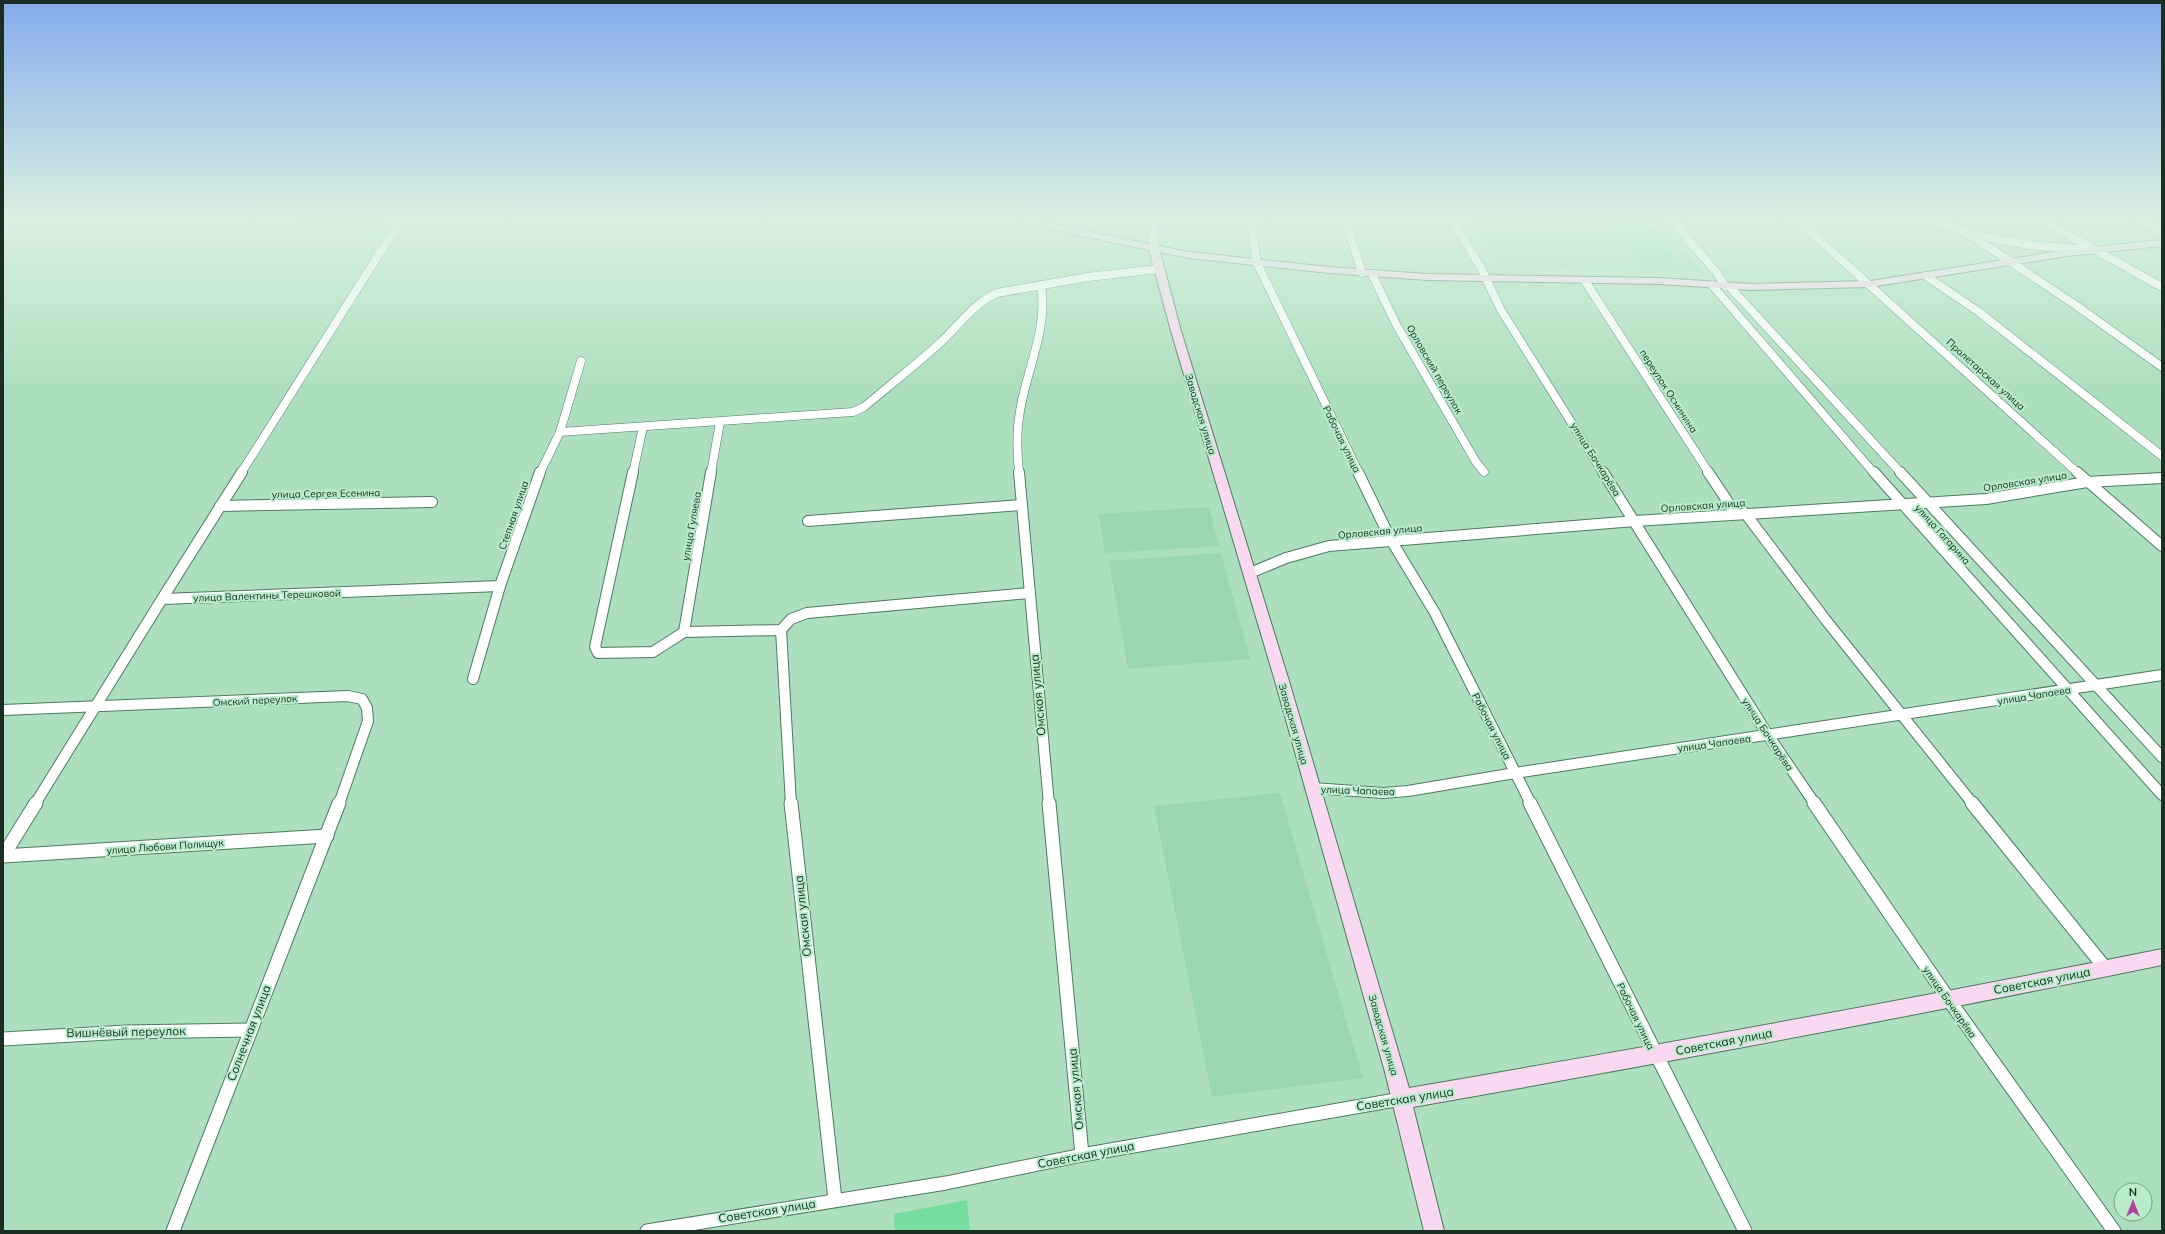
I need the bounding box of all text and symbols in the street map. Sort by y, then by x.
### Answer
street label: Орловский переулок [1404,322,1466,417]
street label: Пролетарская улица [1944,336,2028,413]
street label: переулок Осминина [1637,347,1701,436]
street label: Заводская улица [1182,372,1219,456]
street label: Рабочая улица [1320,404,1363,475]
street label: улица Бочкарёва [1568,420,1624,499]
street label: Орловская улица [1982,468,2068,495]
street label: Степная улица [496,479,531,551]
street label: улица Сергея Есенина [272,486,380,501]
street label: улица Гуляева [679,490,704,562]
street label: Орловская улица [1660,496,1746,515]
street label: улица Гагарина [1912,501,1973,567]
street label: Орловская улица [1337,521,1423,542]
street label: улица Валентины Терешковой [193,586,341,605]
street label: Омская улица [1026,654,1049,736]
street label: Заводская улица [1276,682,1311,766]
street label: улица Чапаева [1996,683,2072,708]
street label: Рабочая улица [1469,691,1514,762]
street label: Омский переулок [212,692,298,709]
street label: улица Бочкарёва [1739,695,1796,773]
street label: улица Чапаева [1677,732,1752,755]
street label: улица Чапаева [1321,783,1395,798]
street label: улица Любови Полищук [106,836,225,857]
street label: Омская улица [791,875,814,958]
street label: улица Бочкарёва [1920,964,1979,1041]
street label: Советская улица [1992,964,2092,997]
street label: Рабочая улица [1614,981,1657,1052]
street label: Солнечная улица [223,983,274,1083]
street label: Заводская улица [1366,993,1401,1077]
street label: Вишнёвый переулок [66,1023,186,1040]
street label: Советская улица [1674,1025,1774,1058]
street label: Омская улица [1064,1048,1087,1130]
street label: Советская улица [1355,1083,1455,1114]
street label: Советская улица [1036,1138,1136,1171]
north arrow [2113,1182,2153,1222]
text: N [2129,1185,2137,1199]
street label: Советская улица [717,1195,817,1226]

